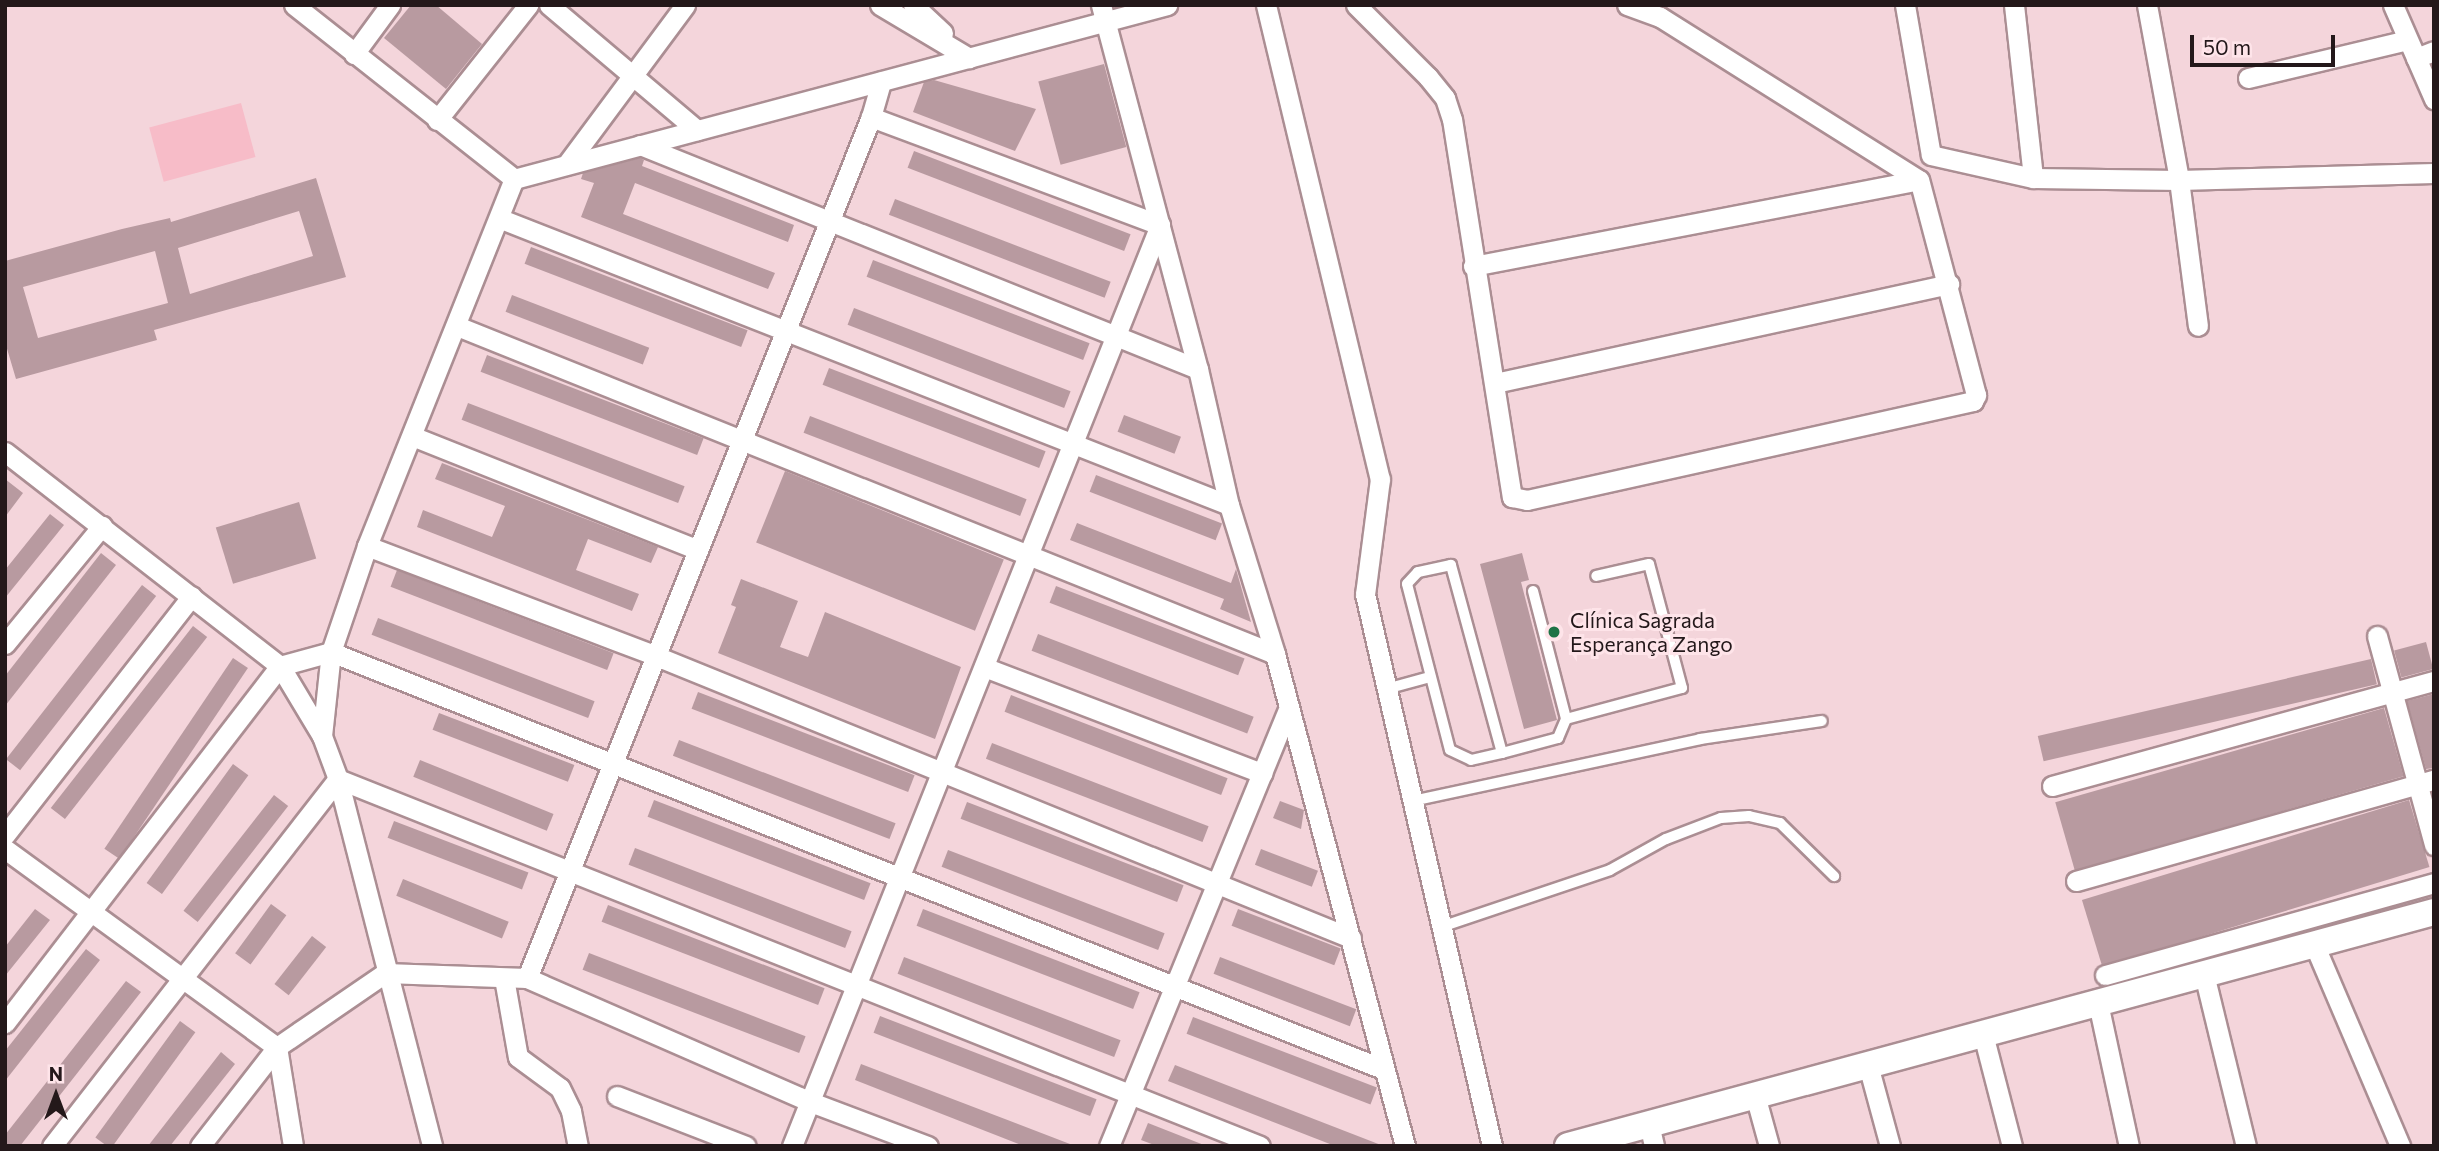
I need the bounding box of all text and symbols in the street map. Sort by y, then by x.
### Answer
scale bar [2194,21,2339,65]
text: 50 m [2203,34,2251,59]
place label: Clínica Sagrada Esperança Zango [1570,607,1733,657]
marker: Clínica Sagrada Esperança Zango [1544,622,1564,642]
north arrow [21,1060,91,1130]
text: N [49,1062,63,1085]

